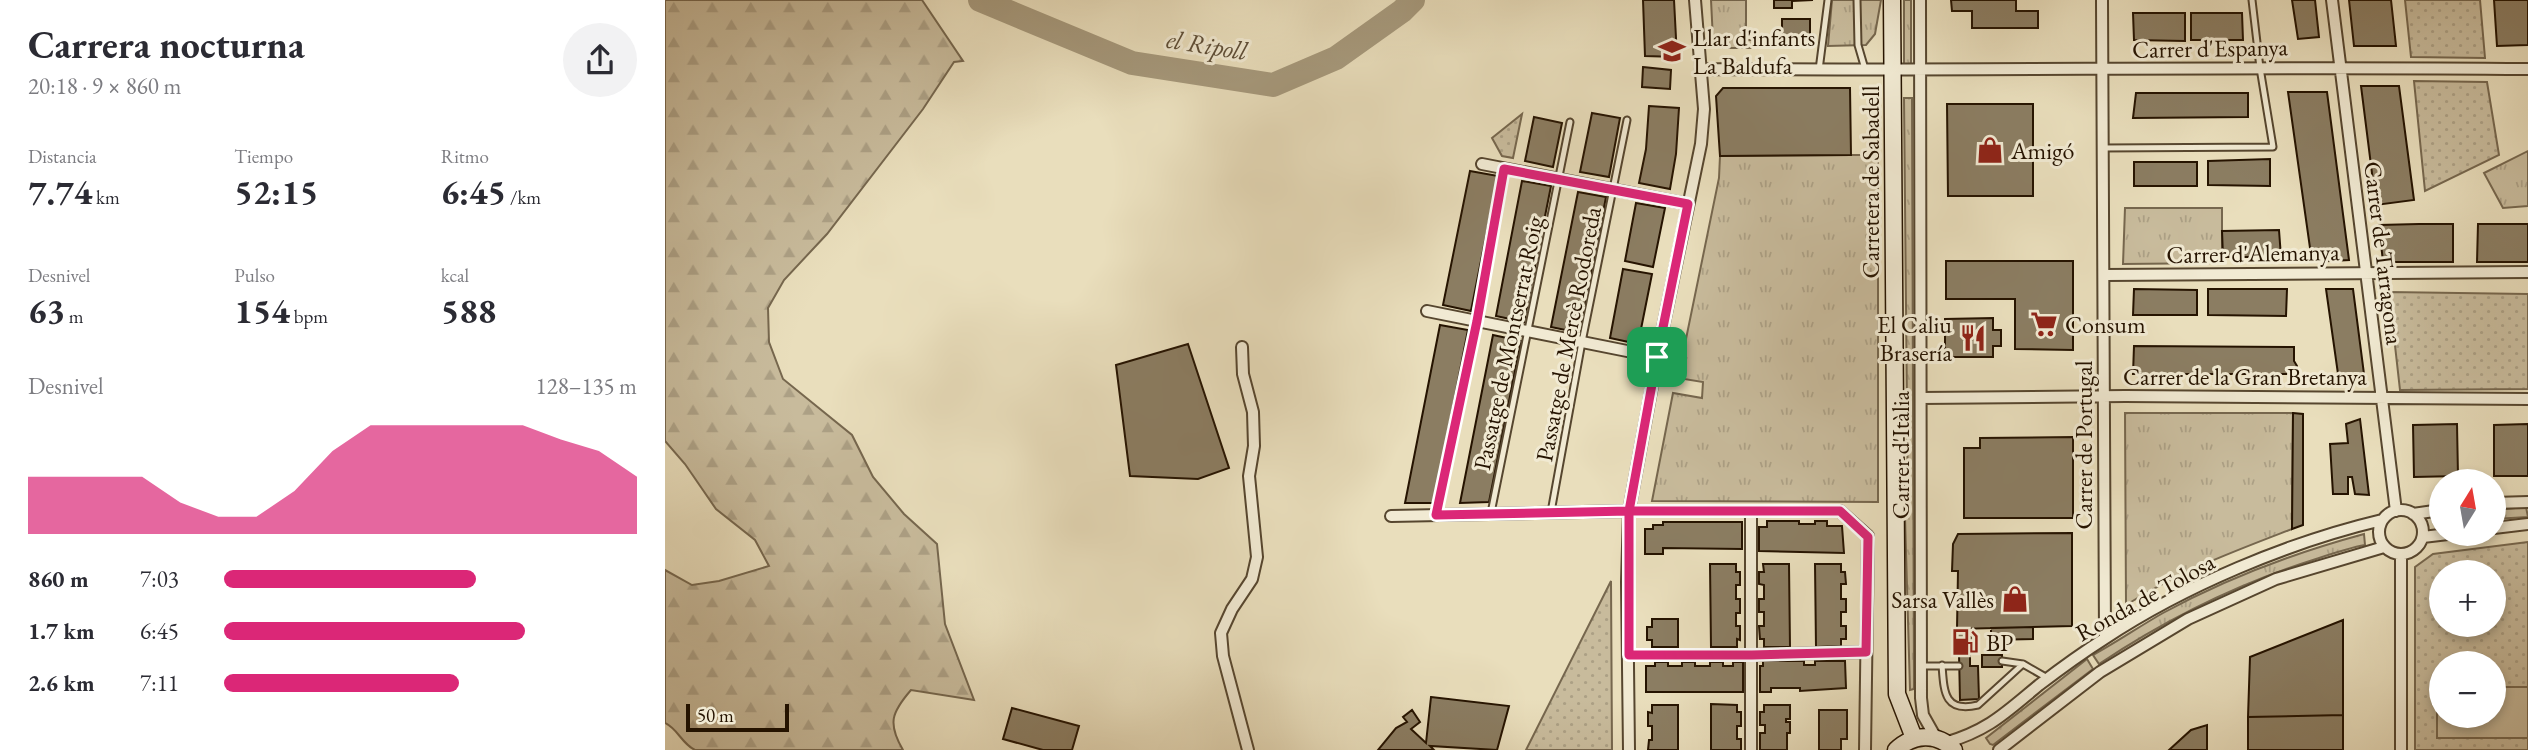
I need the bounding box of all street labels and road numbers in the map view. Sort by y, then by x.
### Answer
street label: Carrer d'Espanya [2132,31,2289,65]
street label: Carretera de Sabadell [1855,85,1886,278]
street label: Carrer de Tarragona [2357,160,2411,347]
street label: Passatge de Mercè Rodoreda [1528,204,1608,464]
street label: Passatge de Montserrat Roig [1466,213,1550,473]
street label: Carrer d'Alemanya [2166,236,2340,270]
street label: Carrer de Portugal [2068,360,2099,530]
street label: Carrer de la Gran Bretanya [2123,361,2367,392]
street label: Carrer d'Itàlia [1885,390,1916,519]
street label: Ronda de Tolosa [2070,546,2220,648]

